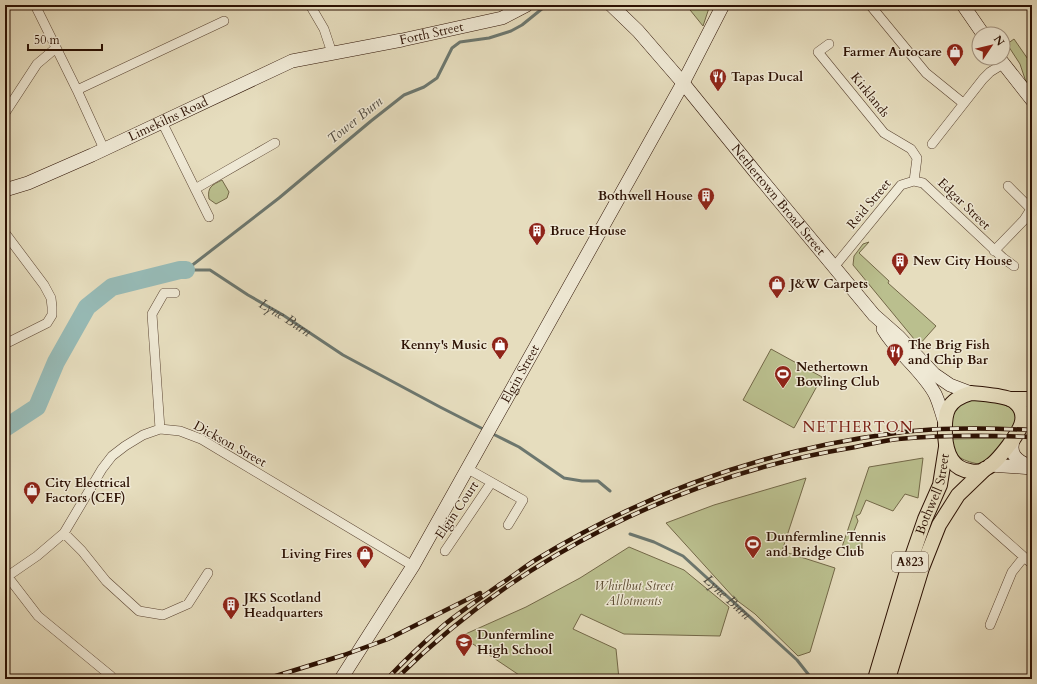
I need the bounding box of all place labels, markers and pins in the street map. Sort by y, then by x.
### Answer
shop icon: Farmer Autocare [945,42,965,67]
place label: Farmer Autocare [843,43,942,61]
restaurant icon: Tapas Ducal [708,67,728,92]
place label: Tapas Ducal [731,68,803,86]
building icon: Bothwell House [696,186,716,211]
place label: Bothwell House [598,187,693,205]
building icon: Bruce House [527,221,547,246]
place label: Bruce House [550,222,626,240]
building icon: New City House [890,251,910,276]
place label: New City House [913,252,1012,270]
shop icon: J&W Carpets [767,274,787,299]
place label: J&W Carpets [788,275,868,293]
shop icon: Kenny's Music [490,335,510,360]
place label: Kenny's Music [401,336,487,354]
place label: The Brig Fish and Chip Bar [908,336,990,369]
restaurant icon: The Brig Fish and Chip Bar [885,342,905,367]
place label: Nethertown Bowling Club [796,358,880,391]
sports icon: Nethertown Bowling Club [773,364,793,389]
place label: City Electrical Factors (CEF) [45,474,130,507]
shop icon: City Electrical Factors (CEF) [22,480,42,505]
place label: Dunfermline Tennis and Bridge Club [766,528,886,561]
sports icon: Dunfermline Tennis and Bridge Club [743,534,763,559]
shop icon: Living Fires [355,544,375,569]
place label: Living Fires [281,545,352,563]
place label: JKS Scotland Headquarters [242,589,323,622]
building icon: JKS Scotland Headquarters [221,595,241,620]
place label: Dunfermline High School [477,626,554,659]
school or university icon: Dunfermline High School [454,632,474,657]

